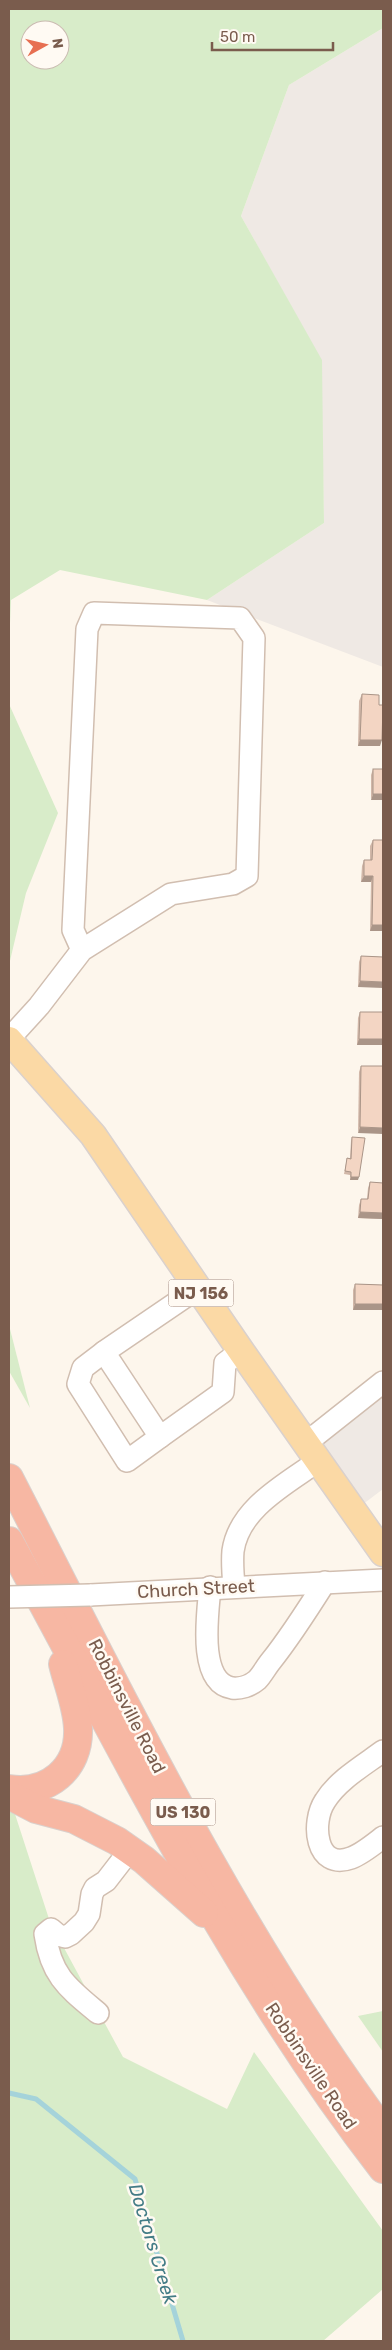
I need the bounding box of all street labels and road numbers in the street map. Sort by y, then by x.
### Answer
road number: NJ 156 [168,1280,234,1306]
street label: Church Street [137,1575,255,1603]
street label: Robbinsville Road [84,1635,170,1777]
road number: US 130 [150,1798,216,1825]
street label: Robbinsville Road [261,1999,361,2133]

